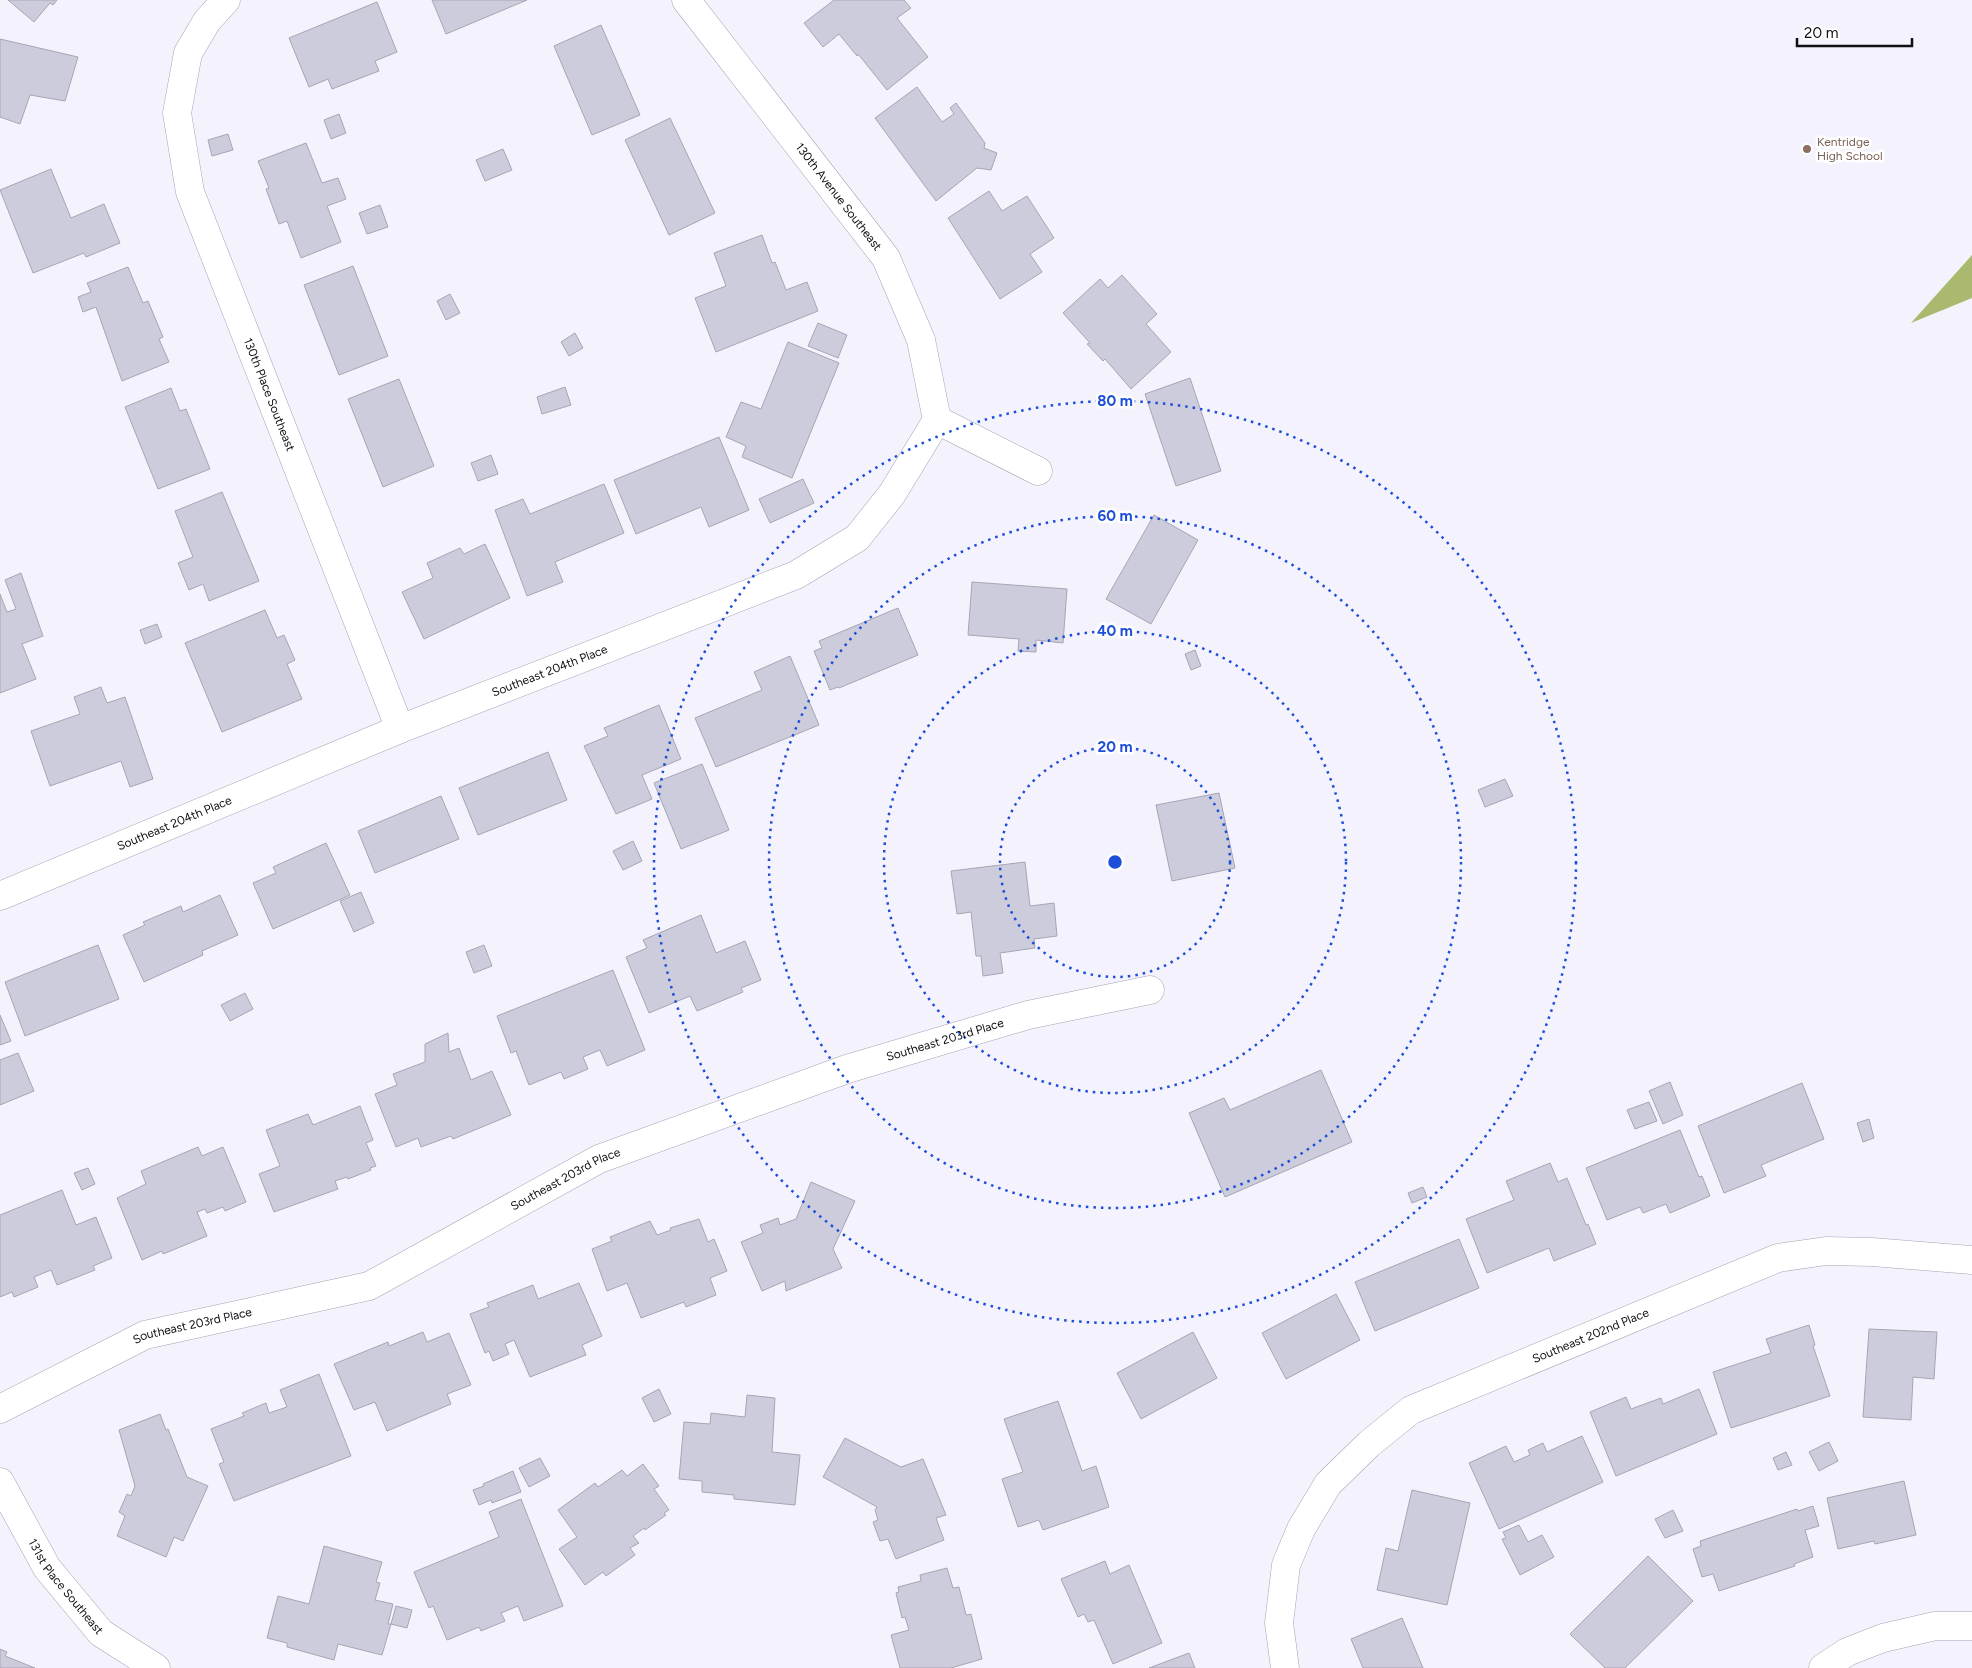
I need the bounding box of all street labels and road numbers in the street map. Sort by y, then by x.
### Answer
street label: 130th Avenue Southeast [793,140,885,254]
street label: 130th Place Southeast [241,336,298,453]
street label: Southeast 204th Place [490,642,610,700]
street label: Southeast 204th Place [115,793,234,853]
street label: Southeast 203rd Place [885,1015,1006,1064]
street label: Southeast 203rd Place [508,1145,623,1213]
street label: Southeast 203rd Place [130,1305,254,1347]
street label: Southeast 202nd Place [1530,1305,1651,1366]
street label: 131st Place Southeast [25,1536,106,1638]

